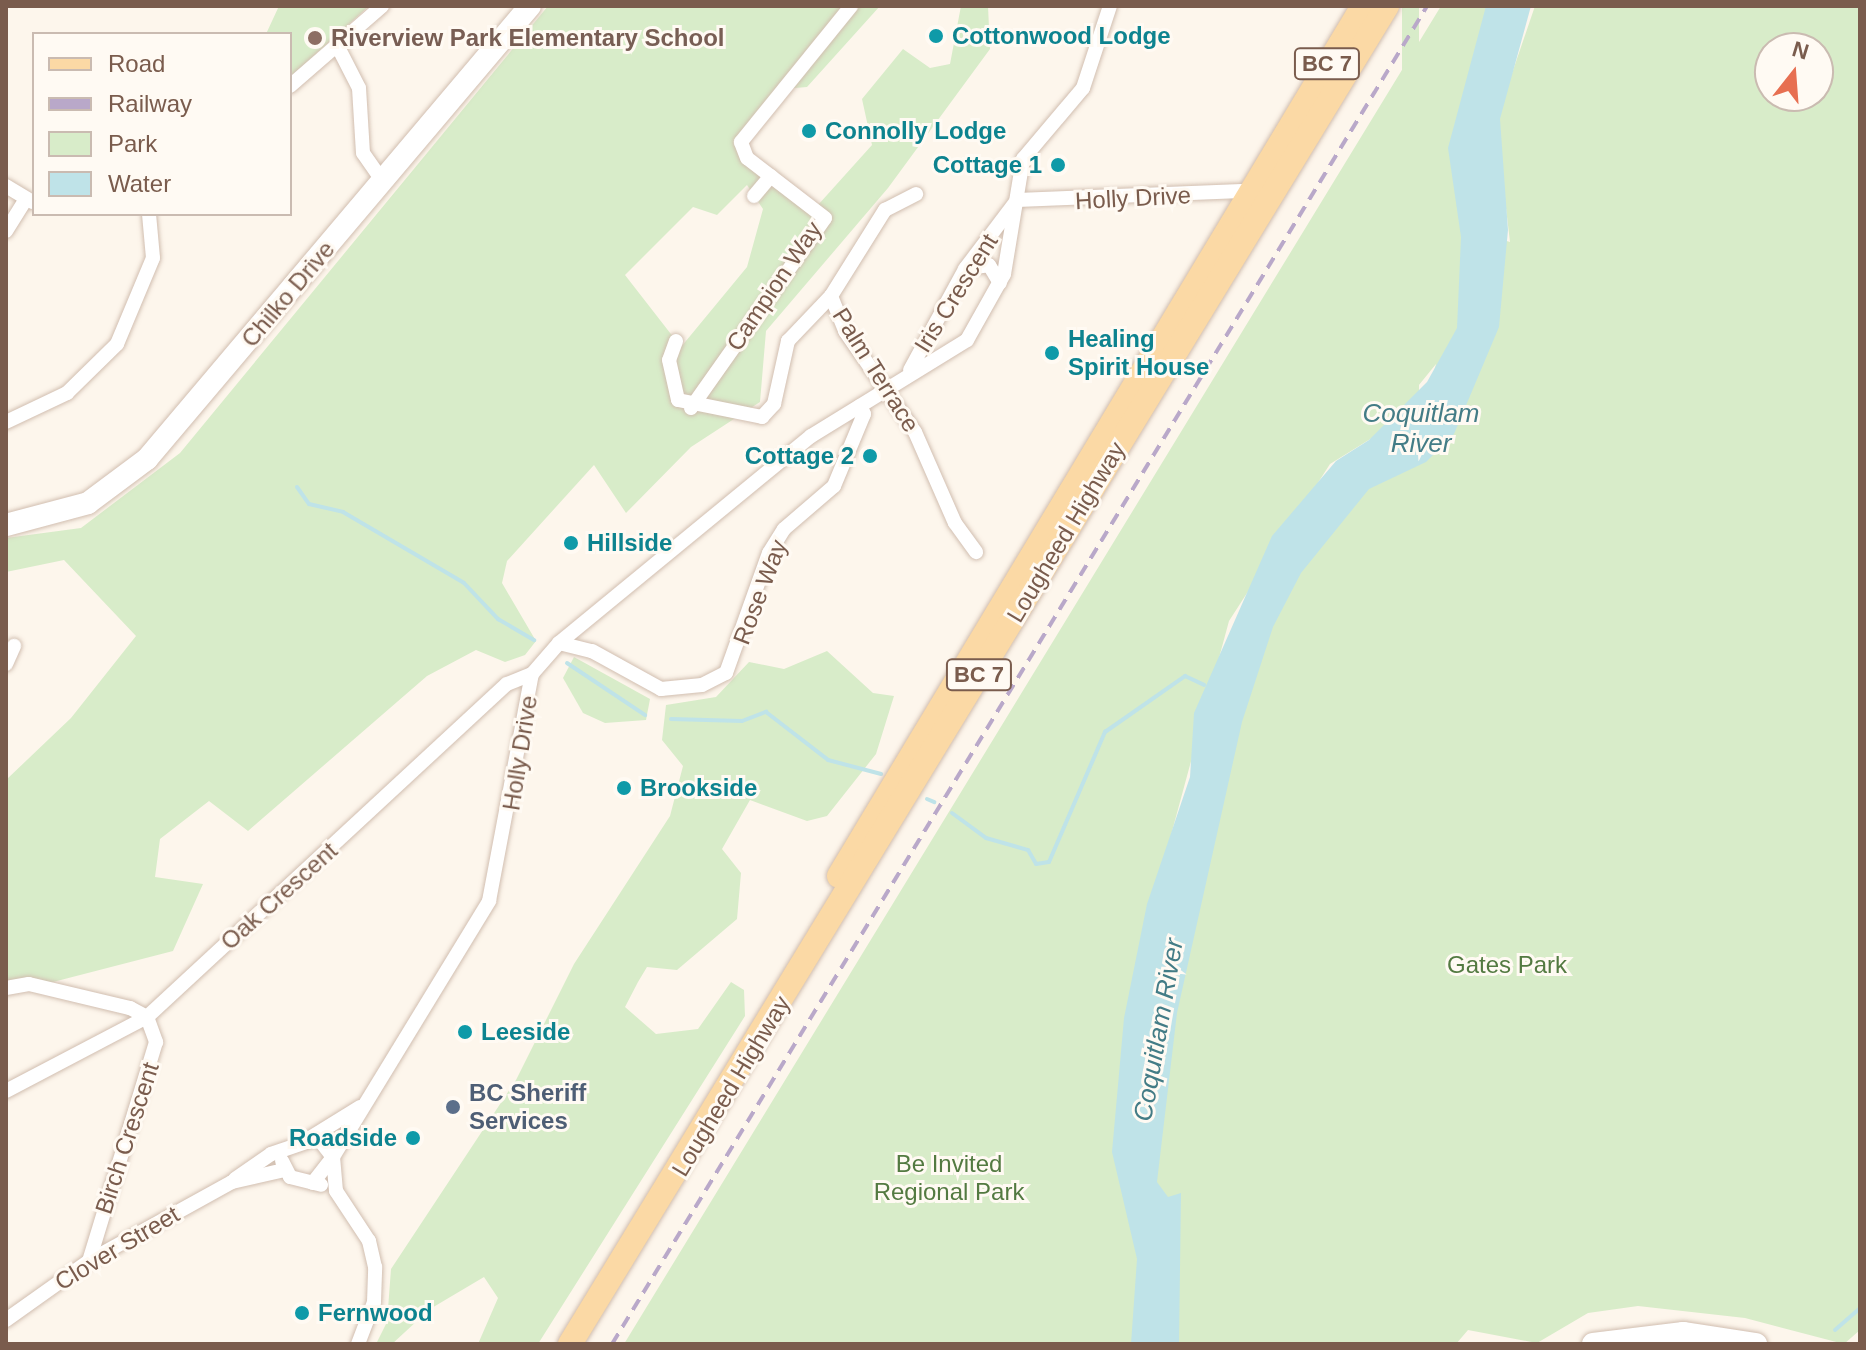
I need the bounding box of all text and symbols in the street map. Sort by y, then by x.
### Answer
place label: Cottonwood Lodge [952,22,1171,50]
place label: Riverview Park Elementary School [331,24,725,52]
marker: Cottonwood Lodge [927,27,945,45]
marker: Riverview Park Elementary School [306,29,324,47]
legend [32,32,292,216]
north arrow [1754,32,1834,112]
text: N [1789,36,1812,65]
road number: BC 7 [1293,46,1361,82]
text: Road [108,50,165,77]
text: Railway [108,90,192,117]
place label: Connolly Lodge [825,117,1006,145]
marker: Connolly Lodge [800,122,818,140]
text: Park [108,130,157,157]
place label: Cottage 1 [933,151,1042,179]
marker: Cottage 1 [1049,156,1067,174]
text: Water [108,170,171,197]
street label: Holly Drive [1074,181,1192,215]
street label: Campion Way [720,216,828,356]
street label: Iris Crescent [908,228,1004,358]
street label: Chilko Drive [235,235,341,353]
street label: Palm Terrace [826,302,926,438]
place label: Healing Spirit House [1068,325,1209,381]
marker: Healing Spirit House [1043,344,1061,362]
water label: Coquitlam River [1362,398,1480,460]
street label: Lougheed Highway [1001,437,1131,627]
place label: Cottage 2 [745,442,854,470]
marker: Cottage 2 [861,447,879,465]
place label: Hillside [587,529,672,557]
marker: Hillside [562,534,580,552]
street label: Rose Way [727,536,793,648]
road number: BC 7 [945,657,1013,693]
street label: Holly Drive [497,693,543,813]
place label: Brookside [640,774,757,802]
marker: Brookside [615,779,633,797]
street label: Oak Crescent [215,836,343,956]
water label: Coquitlam River [1128,936,1190,1124]
park label: Gates Park [1447,951,1567,979]
street label: Lougheed Highway [666,991,796,1181]
place label: Leeside [481,1018,570,1046]
marker: Leeside [456,1023,474,1041]
street label: Birch Crescent [89,1059,165,1217]
place label: BC Sheriff Services [469,1079,586,1135]
marker: BC Sheriff Services [444,1098,462,1116]
place label: Roadside [289,1124,397,1152]
marker: Roadside [404,1129,422,1147]
park label: Be Invited Regional Park [874,1150,1024,1206]
street label: Clover Street [50,1200,184,1296]
place label: Fernwood [318,1299,433,1327]
marker: Fernwood [293,1304,311,1322]

